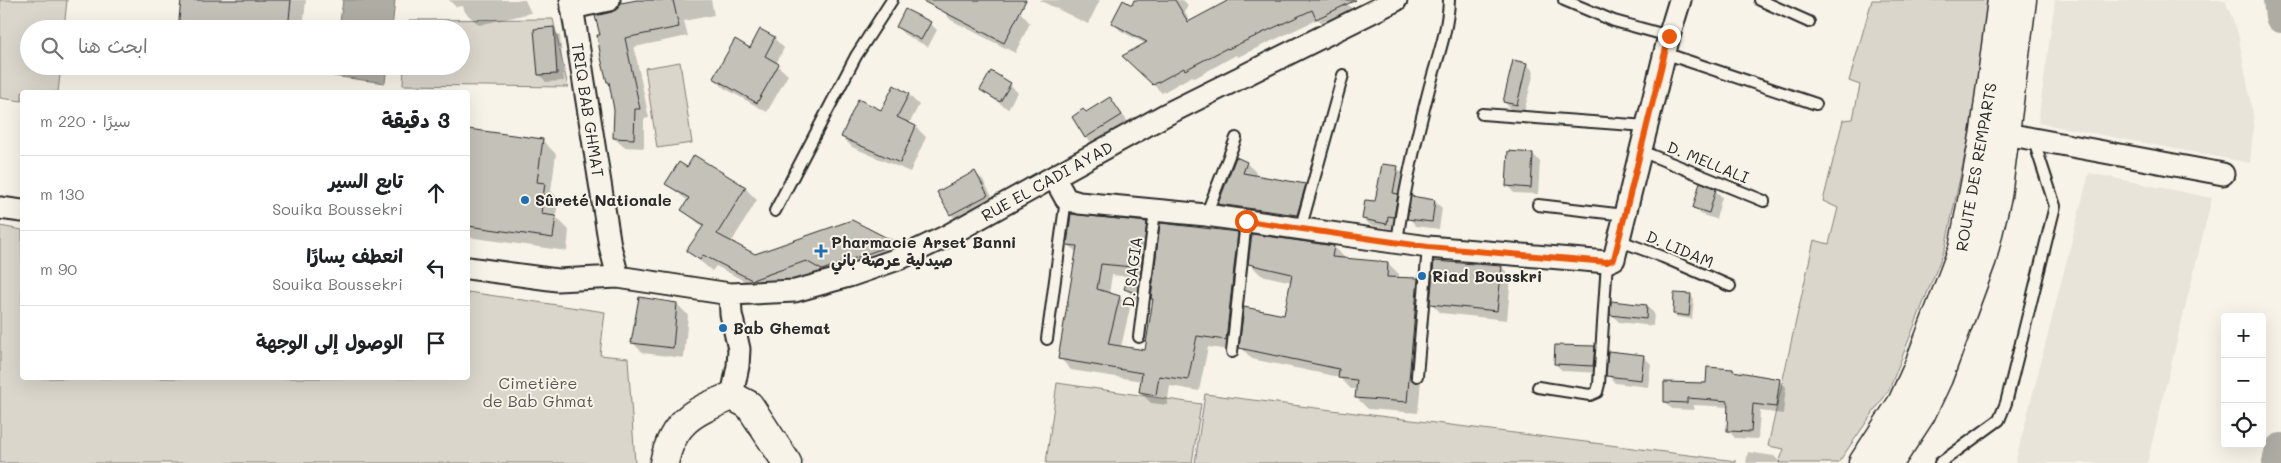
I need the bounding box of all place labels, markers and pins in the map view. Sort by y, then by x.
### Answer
place label: Sûreté Nationale [535,189,672,210]
marker: Sûreté Nationale [519,194,531,206]
place label: Pharmacie Arset Banni صيدلية عرصة باني [831,231,1017,275]
marker: Pharmacie Arset Banni صيدلية عرصة باني [815,245,827,257]
place label: Riad Bousskri [1432,265,1542,286]
marker: Riad Bousskri [1416,270,1428,282]
place label: Bab Ghemat [733,317,830,338]
marker: Bab Ghemat [717,322,729,334]

